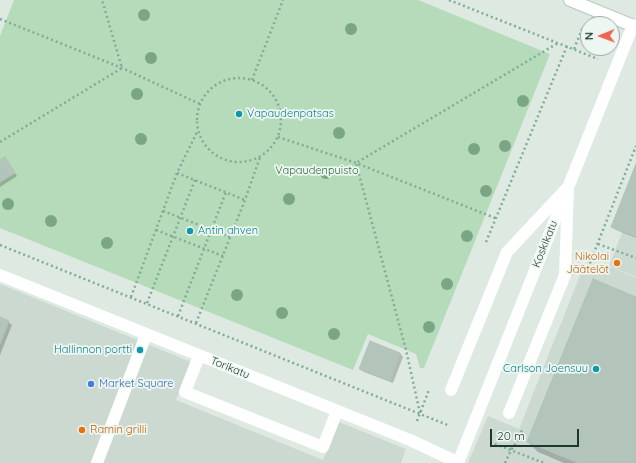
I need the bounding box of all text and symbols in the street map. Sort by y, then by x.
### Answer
north arrow [580,16,620,56]
text: N [582,32,596,40]
place label: Vapaudenpatsas [247,107,334,121]
marker: Vapaudenpatsas [234,109,244,119]
park label: Vapaudenpuisto [275,164,359,178]
street label: Koskikatu [530,218,560,270]
place label: Antin ahven [198,224,258,238]
marker: Antin ahven [185,226,195,236]
place label: Nikolai Jäätelöt [566,250,609,276]
marker: Nikolai Jäätelöt [612,258,622,268]
place label: Hallinnon portti [54,343,132,357]
marker: Hallinnon portti [135,345,145,355]
street label: Torikatu [208,354,252,382]
place label: Carlson Joensuu [503,362,588,376]
marker: Carlson Joensuu [591,364,601,374]
place label: Market Square [99,377,174,391]
marker: Market Square [86,379,96,389]
scale bar [492,421,581,447]
place label: Ramin grilli [90,423,147,437]
marker: Ramin grilli [77,425,87,435]
text: 20 m [497,428,525,443]

